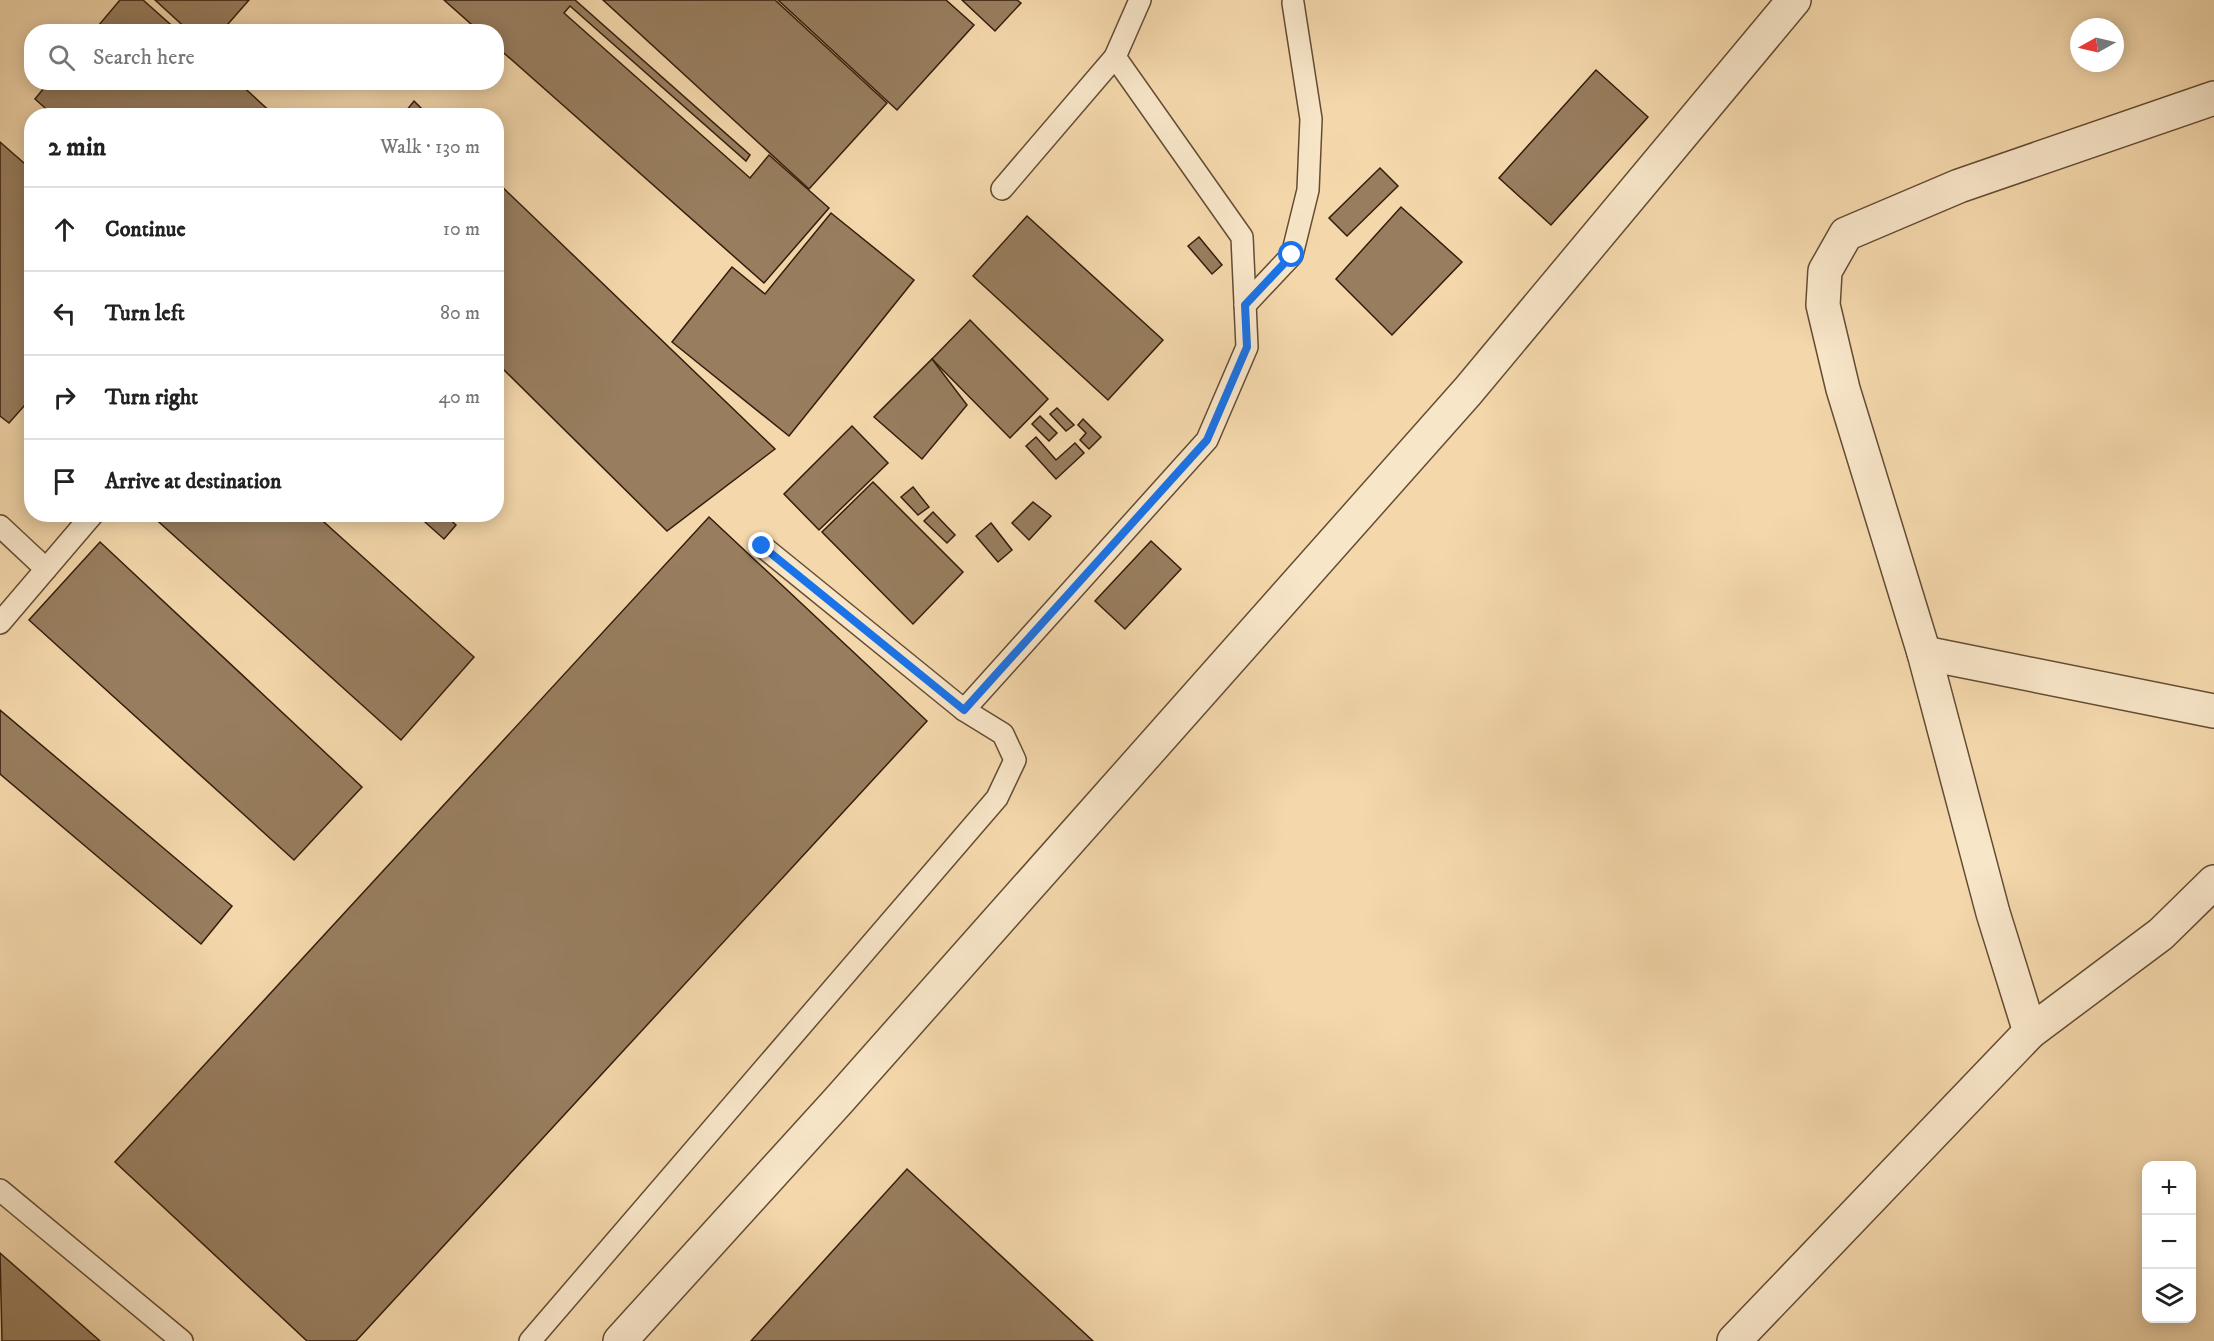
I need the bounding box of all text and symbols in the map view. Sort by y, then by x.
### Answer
north arrow [2070,18,2124,72]
search box [24,24,504,90]
icon: search [45,41,78,74]
text: Search here [93,44,195,71]
text: 2 min [48,131,106,164]
text: Walk · 130 m [380,135,480,160]
icon: ahead [48,213,81,246]
text: Continue [105,216,186,243]
text: 10 m [443,217,480,242]
route start [1278,241,1304,267]
icon: left [48,297,81,330]
text: Turn left [105,300,185,327]
text: 80 m [440,301,480,326]
icon: right [48,381,81,414]
text: Turn right [105,384,198,411]
text: 40 m [438,385,480,410]
icon: arrive [48,465,81,498]
text: Arrive at destination [105,468,282,495]
route end [748,532,774,558]
map controls [2142,1161,2196,1323]
button: + [2142,1161,2196,1215]
button: − [2142,1215,2196,1269]
button: layers [2142,1269,2196,1323]

